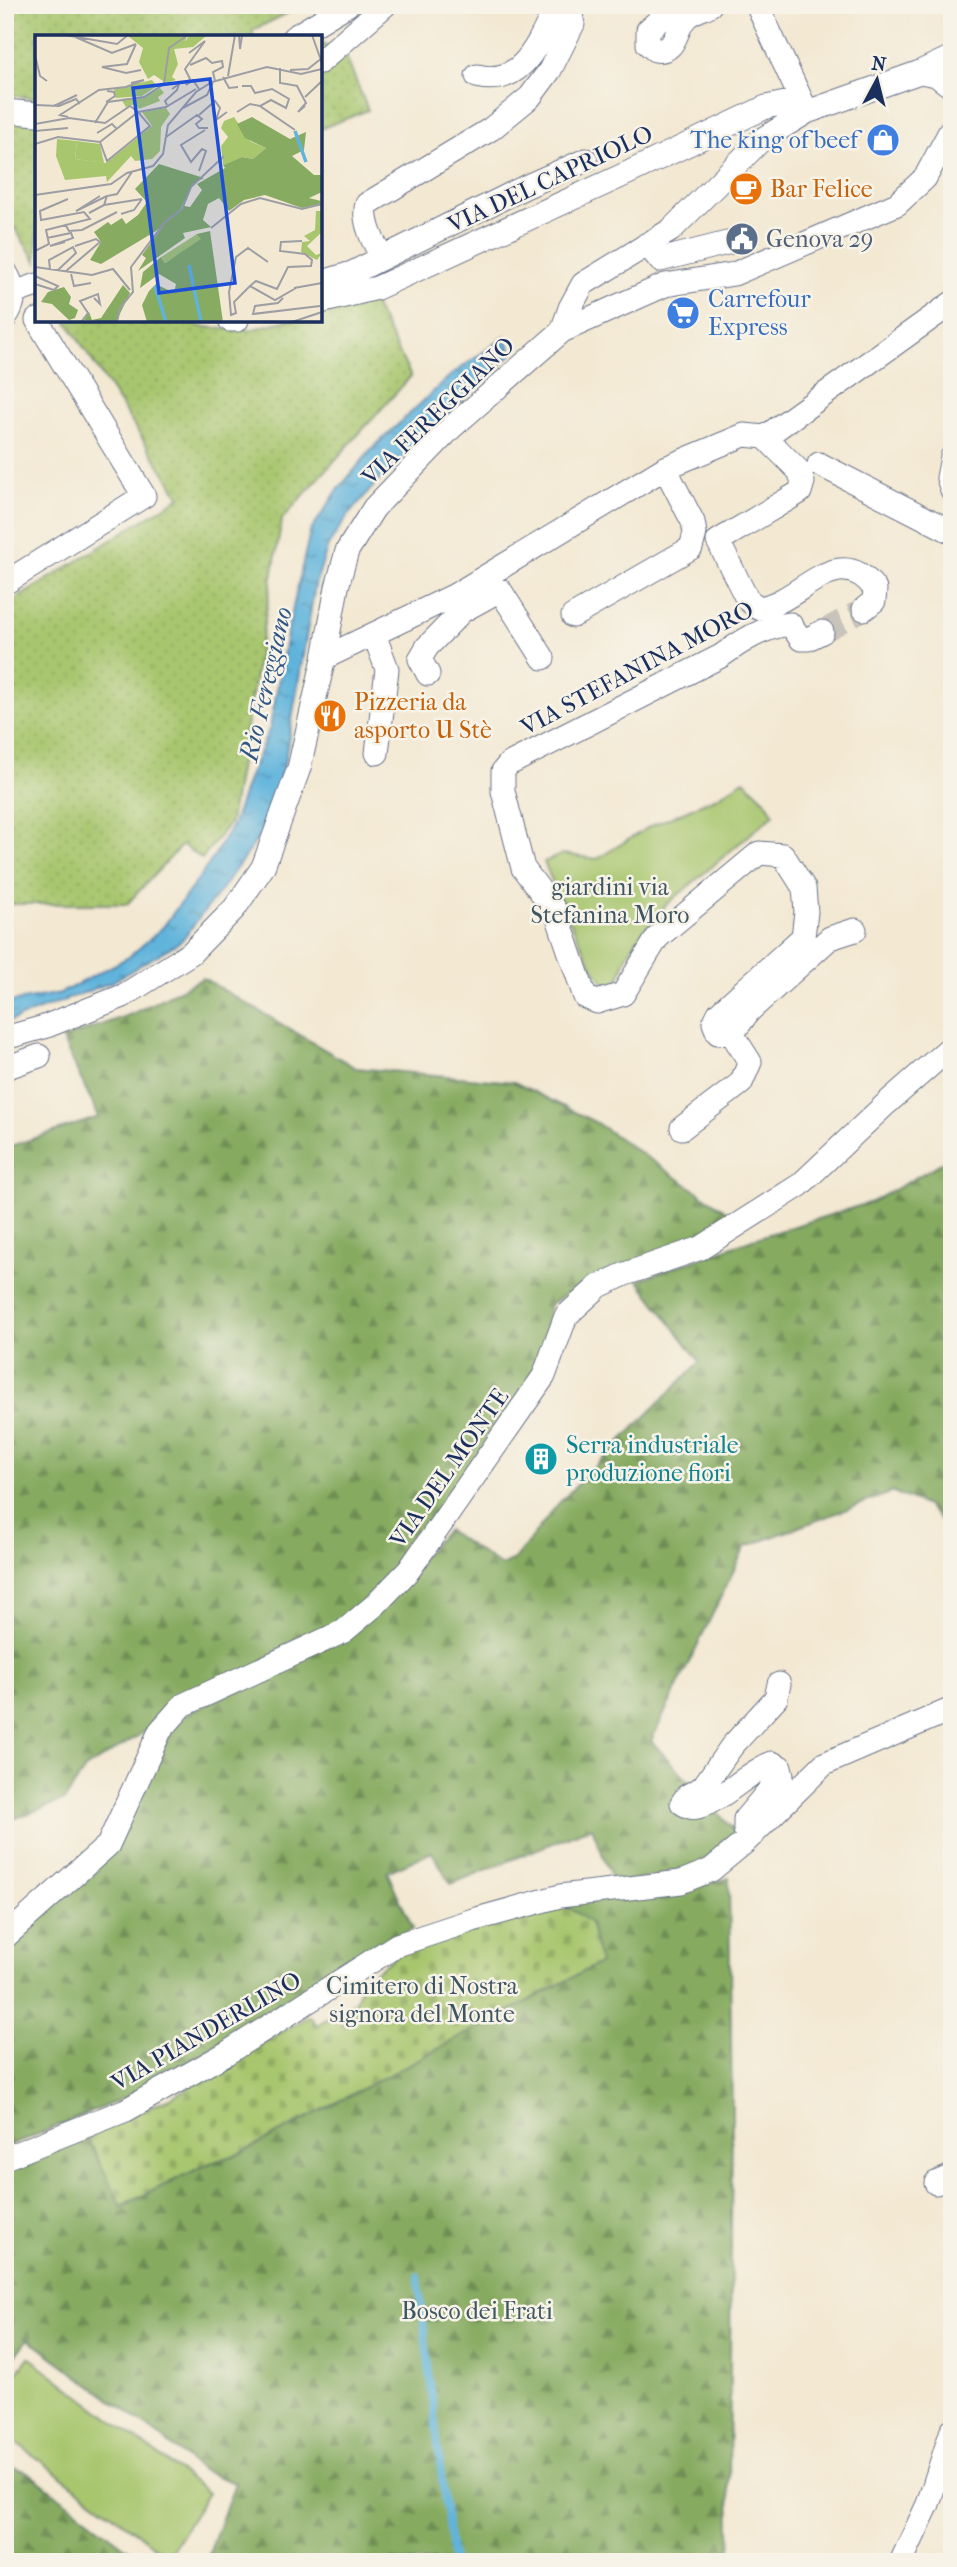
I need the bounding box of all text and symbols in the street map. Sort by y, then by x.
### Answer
inset map [35,35,322,322]
north arrow [842,46,912,116]
text: N [870,52,888,76]
street label: VIA DEL CAPRIOLO [442,119,657,239]
shop icon: The king of beef [864,121,902,159]
place label: The king of beef [690,126,863,154]
cafe icon: Bar Felice [727,170,765,208]
place label: Bar Felice [770,175,873,203]
public building icon: Genova 29 [723,220,761,258]
place label: Genova 29 [766,225,873,253]
place label: Carrefour Express [708,285,811,341]
supermarket icon: Carrefour Express [664,294,702,332]
street label: VIA FEREGGIANO [355,331,520,492]
street label: VIA STEFANINA MORO [515,595,758,742]
water label: Rio Fereggiano [233,604,299,766]
place label: Pizzeria da asporto U Stè [354,688,492,744]
restaurant icon: Pizzeria da asporto U Stè [311,697,349,735]
park label: giardini via Stefanina Moro [531,873,689,929]
street label: VIA DEL MONTE [383,1383,514,1554]
place label: Serra industriale produzione fiori [565,1431,739,1487]
building icon: Serra industriale produzione fiori [522,1440,560,1478]
street label: VIA PIANDERLINO [105,1965,306,2097]
park label: Cimitero di Nostra signora del Monte [326,1972,519,2028]
park label: Bosco dei Frati [401,2297,553,2325]

